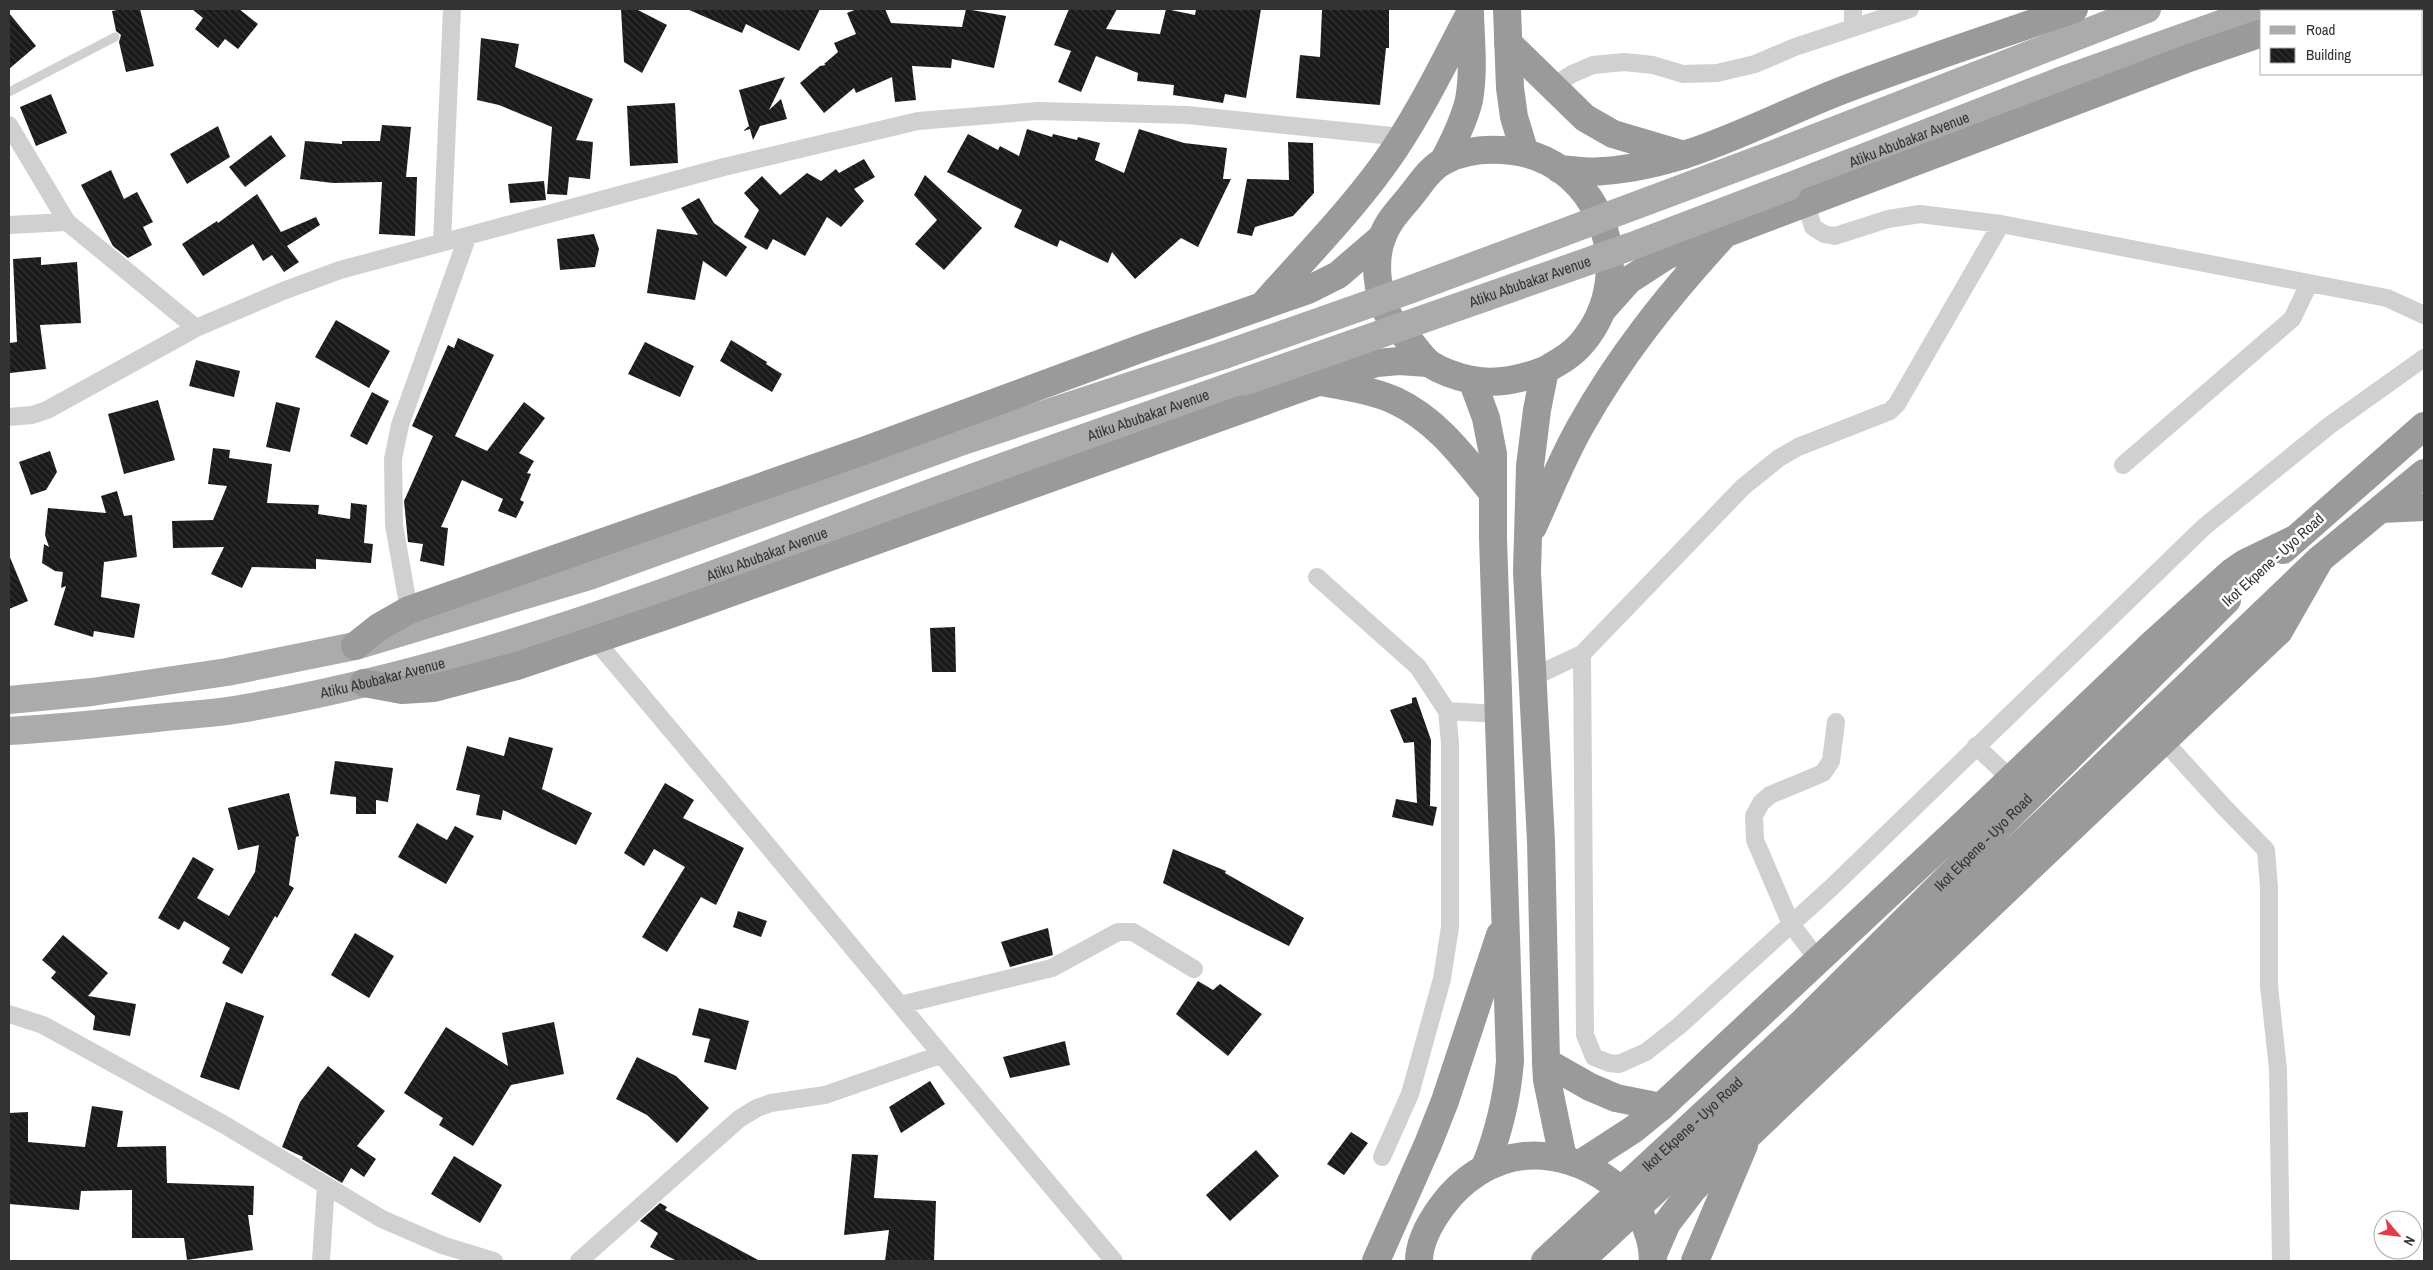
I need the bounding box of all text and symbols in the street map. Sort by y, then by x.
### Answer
legend [2260,10,2423,75]
text: Road [2306,19,2335,40]
text: Building [2306,44,2351,65]
street label: Atiku Abubakar Avenue [1845,106,1972,173]
street label: Atiku Abubakar Avenue [1465,250,1594,313]
street label: Atiku Abubakar Avenue [1083,384,1212,446]
street label: Ikot Ekpene - Uyo Road [2217,508,2328,611]
street label: Atiku Abubakar Avenue [702,522,831,586]
street label: Atiku Abubakar Avenue [317,652,447,703]
street label: Ikot Ekpene - Uyo Road [1929,789,2037,896]
street label: Ikot Ekpene - Uyo Road [1637,1072,1747,1176]
north arrow [2373,1210,2423,1260]
text: N [2400,1233,2419,1249]

